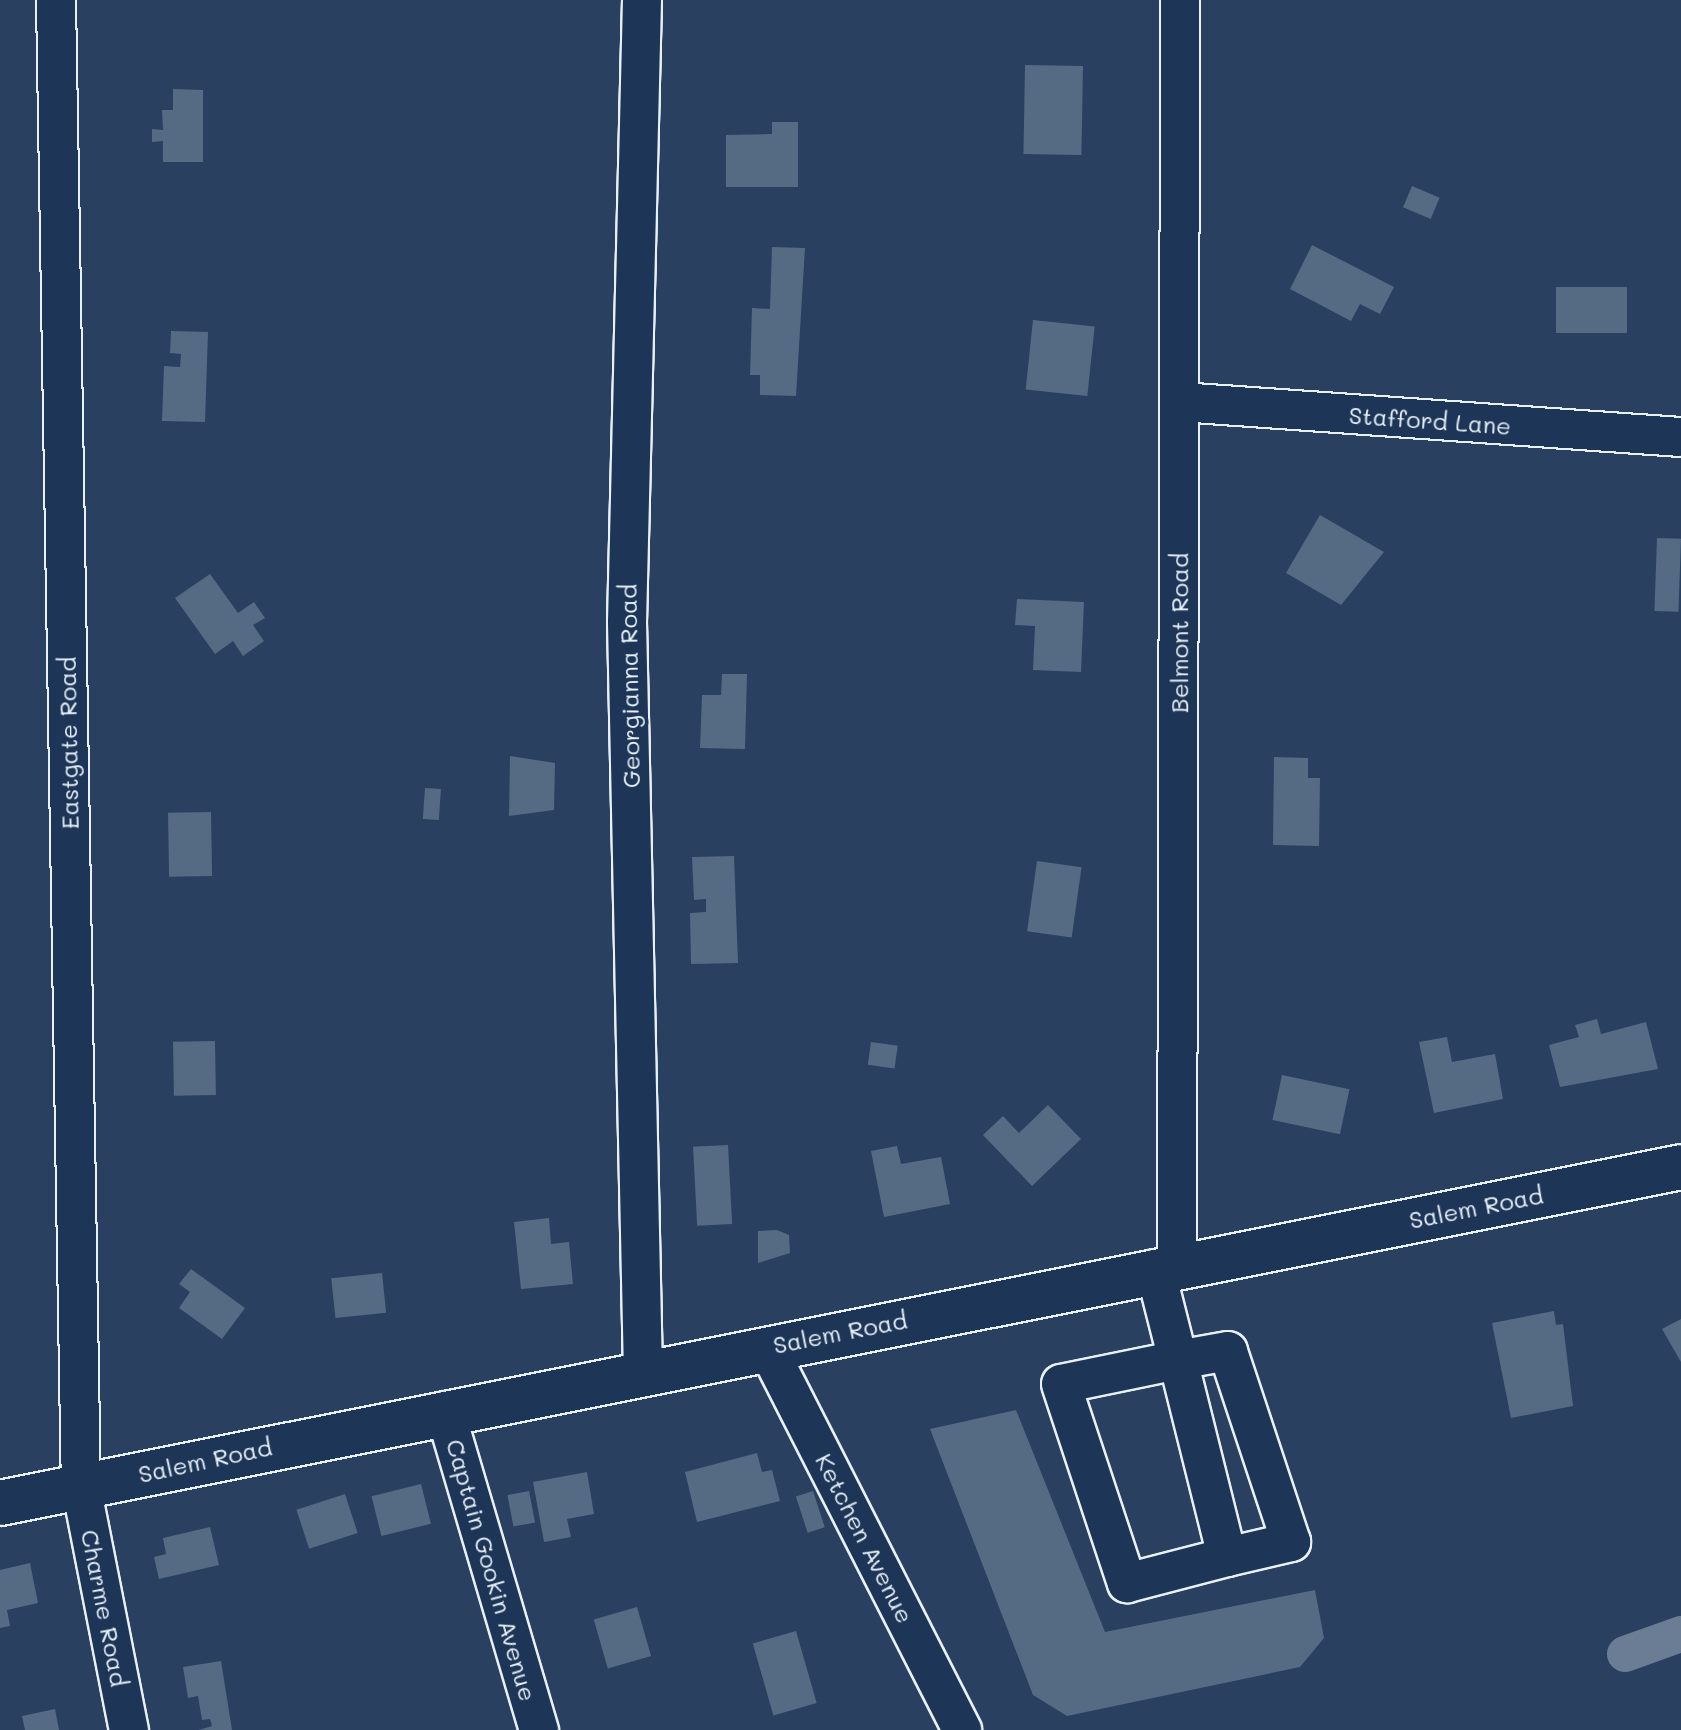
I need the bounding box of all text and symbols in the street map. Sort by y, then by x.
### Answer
street label: Stafford Lane [1348,400,1512,440]
street label: Belmont Road [1165,553,1193,713]
street label: Georgianna Road [613,584,645,788]
street label: Eastgate Road [52,656,84,830]
street label: Salem Road [1407,1180,1545,1234]
street label: Salem Road [771,1305,909,1359]
street label: Salem Road [136,1432,274,1488]
street label: Captain Gookin Avenue [441,1436,543,1704]
street label: Ketchen Avenue [810,1448,920,1628]
street label: Charme Road [76,1527,134,1689]

